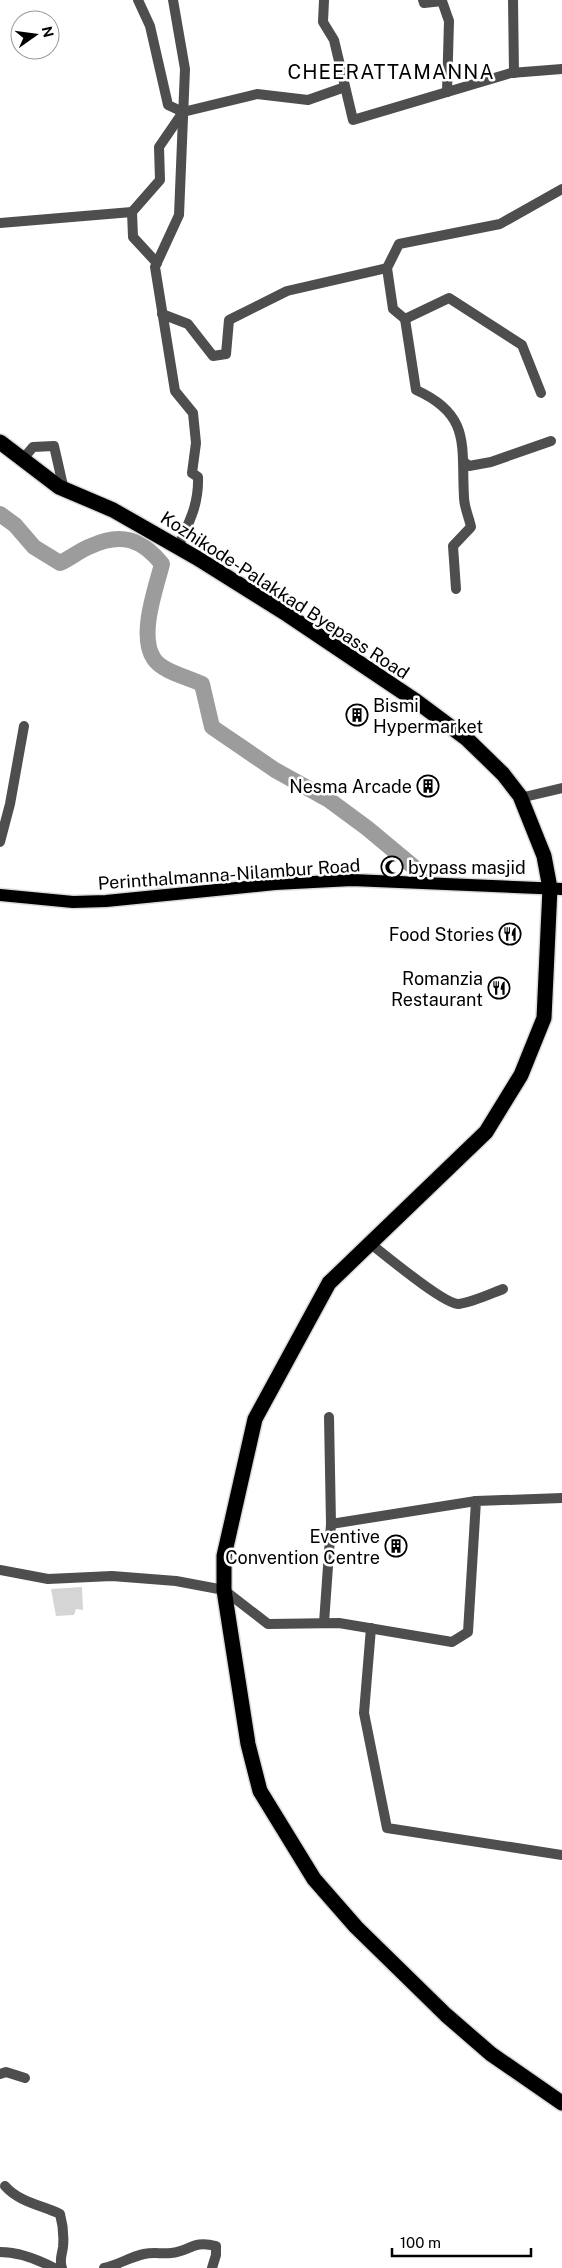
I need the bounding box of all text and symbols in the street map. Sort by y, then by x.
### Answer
north arrow [10,10,60,60]
text: N [39,25,57,39]
district label: CHEERATTAMANNA [287,60,495,84]
street label: Kozhikode-Palakkad Byepass Road [157,507,413,683]
place label: Bismi Hypermarket [373,695,483,737]
building icon: Bismi Hypermarket [345,703,369,727]
building icon: Nesma Arcade [416,774,440,798]
place label: Nesma Arcade [289,776,412,797]
street label: Perinthalmanna-Nilambur Road [97,854,361,894]
mosque icon: bypass masjid [380,855,404,879]
place label: bypass masjid [408,857,526,878]
restaurant icon: Food Stories [498,922,522,946]
place label: Food Stories [389,924,494,945]
place label: Romanzia Restaurant [391,968,483,1010]
restaurant icon: Romanzia Restaurant [487,976,511,1000]
place label: Eventive Convention Centre [225,1526,380,1568]
building icon: Eventive Convention Centre [384,1534,408,1558]
scale bar [392,2226,531,2258]
text: 100 m [400,2234,441,2251]

